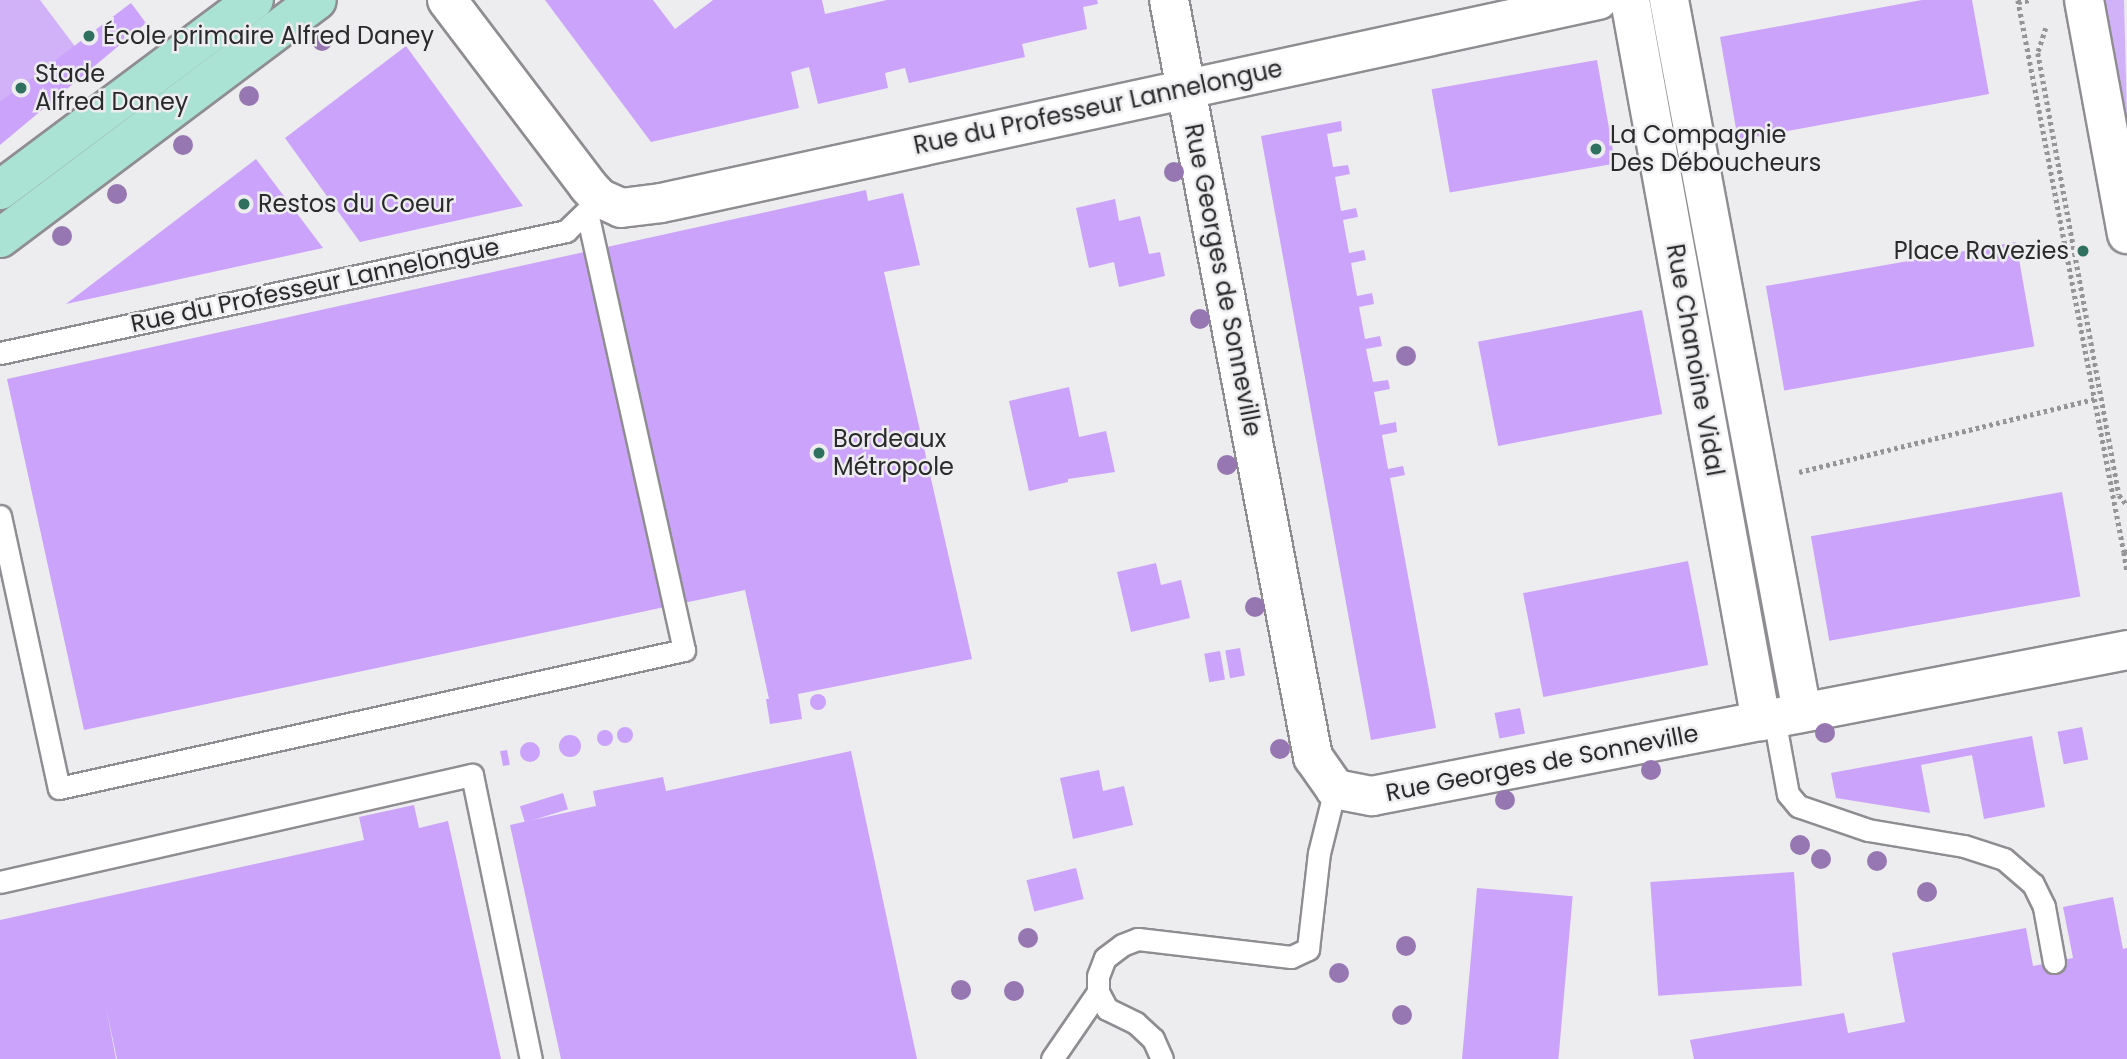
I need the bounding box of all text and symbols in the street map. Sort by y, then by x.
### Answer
place label: École primaire Alfred Daney [103,22,434,50]
marker: École primaire Alfred Daney [81,28,97,44]
street label: Rue du Professeur Lannelongue [911,54,1285,160]
place label: Stade Alfred Daney [35,60,188,116]
marker: Stade Alfred Daney [13,80,29,96]
street label: Rue Georges de Sonneville [1179,121,1267,439]
place label: La Compagnie Des Déboucheurs [1610,121,1821,177]
marker: La Compagnie Des Déboucheurs [1588,141,1604,157]
place label: Restos du Coeur [258,190,454,218]
marker: Restos du Coeur [236,196,252,212]
street label: Rue du Professeur Lannelongue [128,232,502,338]
place label: Place Ravezies [1894,237,2069,265]
street label: Rue Chanoine Vidal [1660,242,1730,478]
marker: Place Ravezies [2075,243,2091,259]
place label: Bordeaux Métropole [833,425,954,481]
marker: Bordeaux Métropole [811,445,827,461]
street label: Rue Georges de Sonneville [1383,719,1701,807]

